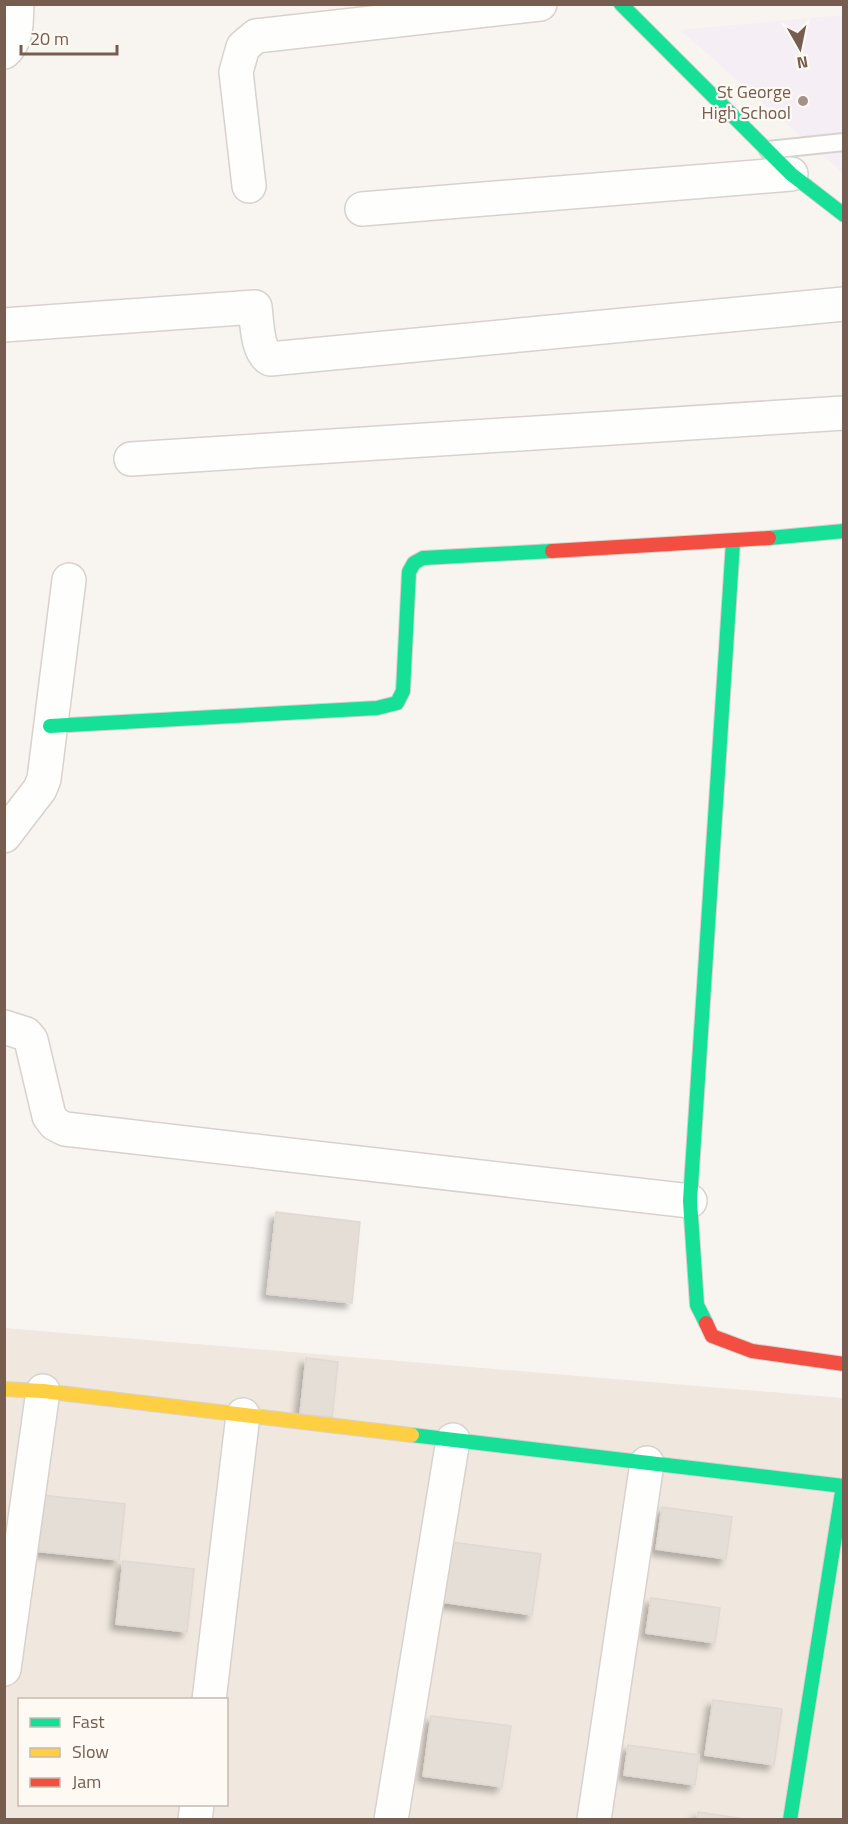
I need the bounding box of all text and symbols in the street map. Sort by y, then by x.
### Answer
scale bar [21,18,117,56]
north arrow [770,18,830,78]
text: 20 m [30,25,69,52]
text: N [795,50,810,76]
place label: St George High School [702,78,791,126]
marker: St George High School [796,94,810,108]
legend [18,1698,228,1806]
text: Fast [72,1708,105,1735]
text: Slow [72,1738,109,1765]
text: Jam [72,1768,101,1795]

